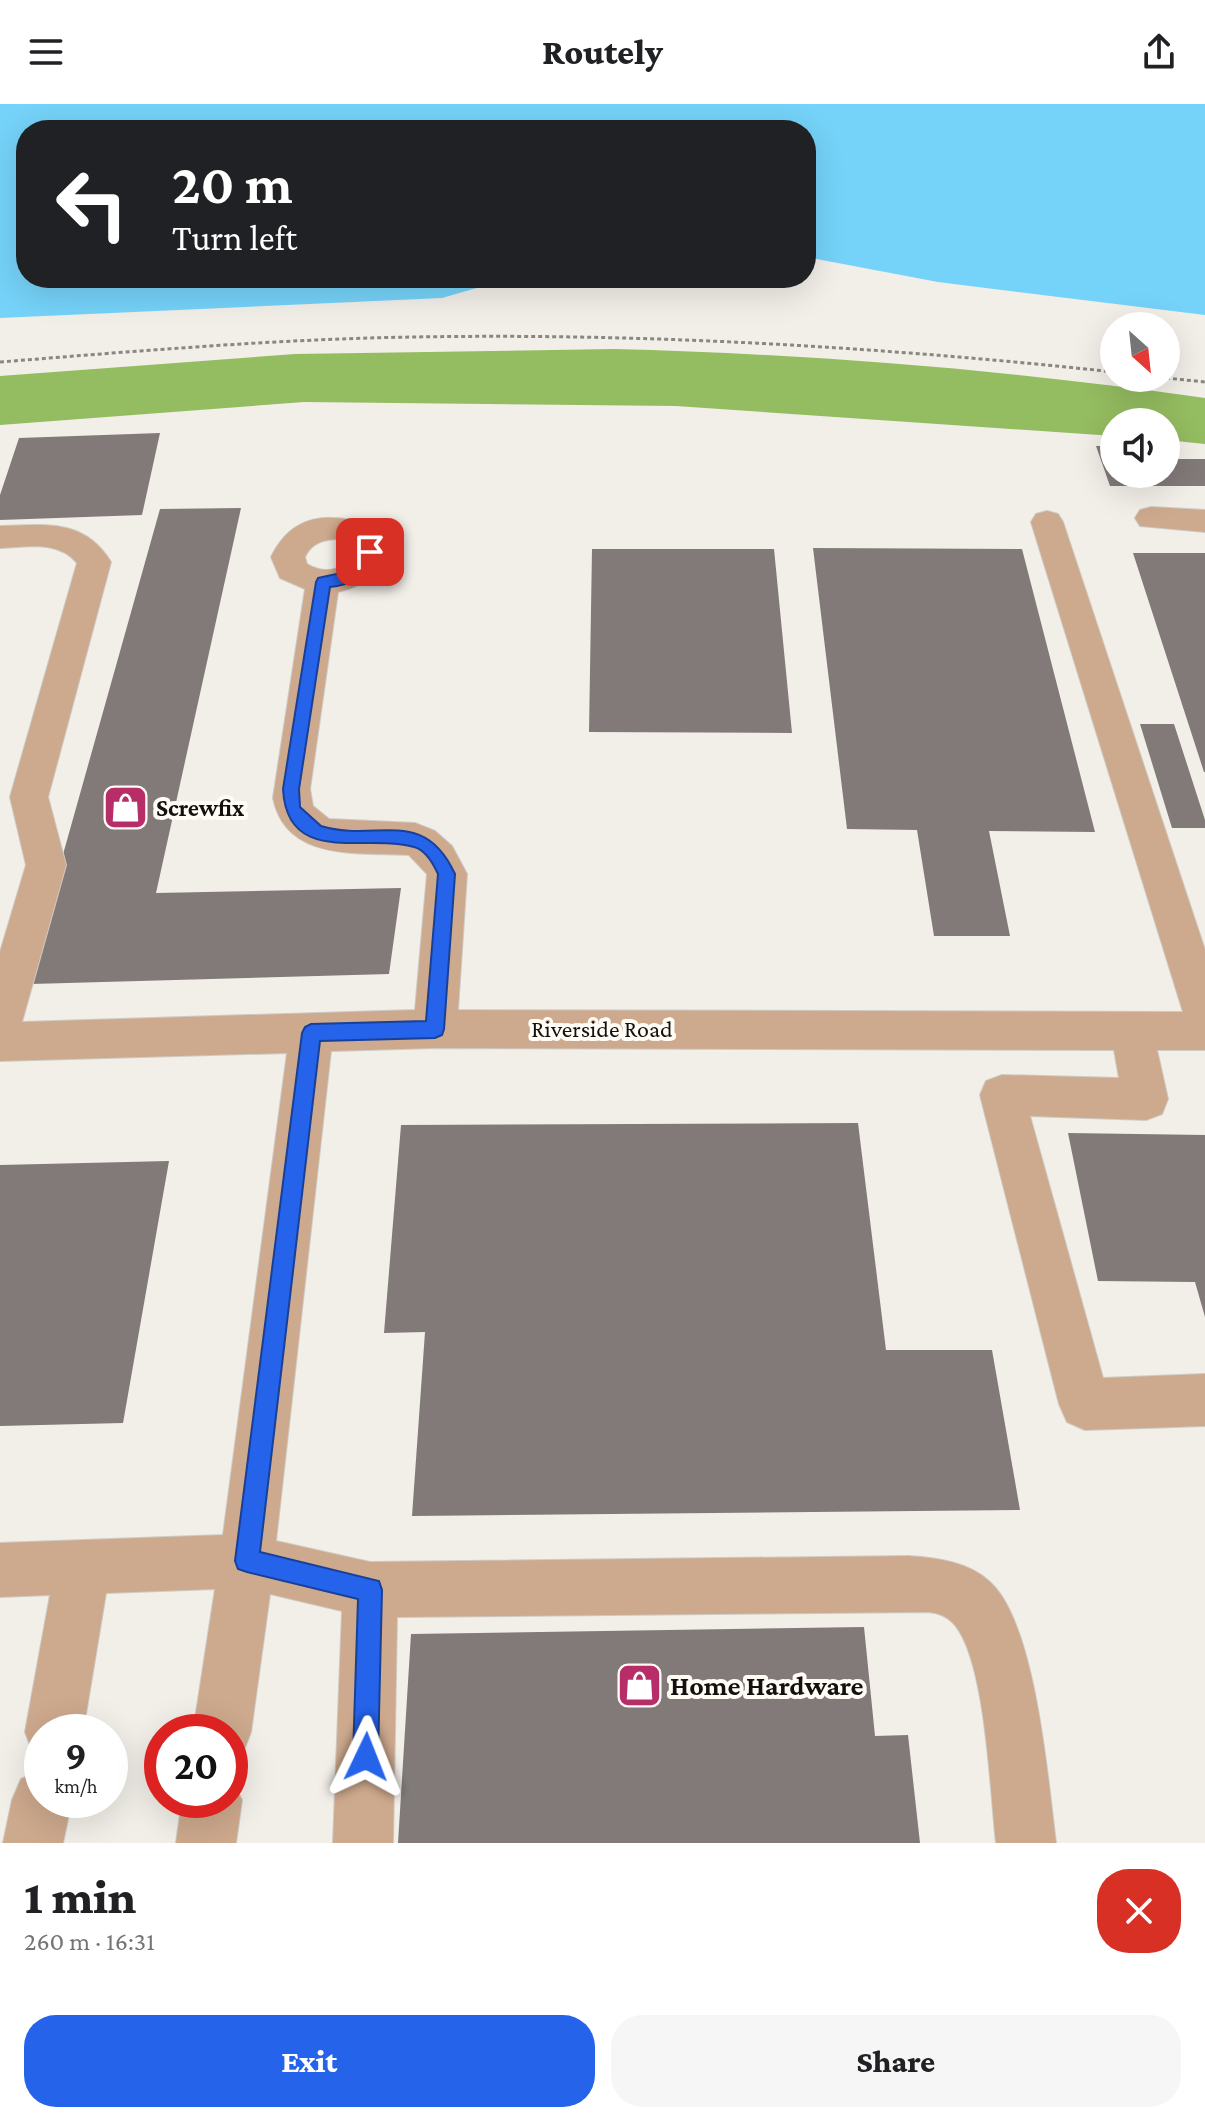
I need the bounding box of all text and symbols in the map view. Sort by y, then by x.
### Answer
icon: menu [24,30,68,74]
icon: share [1137,30,1181,74]
text: Routely [542,32,663,72]
icon: left [40,152,144,256]
text: 20 m [172,153,293,215]
text: Turn left [172,218,297,258]
north arrow [1100,312,1180,392]
map controls [1100,312,1180,488]
button: sound [1100,408,1180,488]
pin [336,518,404,586]
icon: arrive [348,530,392,574]
shop icon: Screwfix [101,784,149,832]
place label: Screwfix [156,794,245,821]
street label: Riverside Road [531,1015,673,1042]
shop icon: Home Hardware [615,1661,663,1709]
place label: Home Hardware [670,1670,864,1701]
speed limit sign: 20 [144,1714,248,1818]
position arrow [324,1715,408,1799]
text: 9 [65,1733,87,1778]
text: km/h [54,1775,98,1797]
button: close [1097,1869,1181,1953]
text: 1 min [24,1870,136,1923]
text: 260 m · 16:31 [24,1927,155,1956]
button: Exit [24,2015,595,2107]
button: Share [611,2015,1181,2107]

